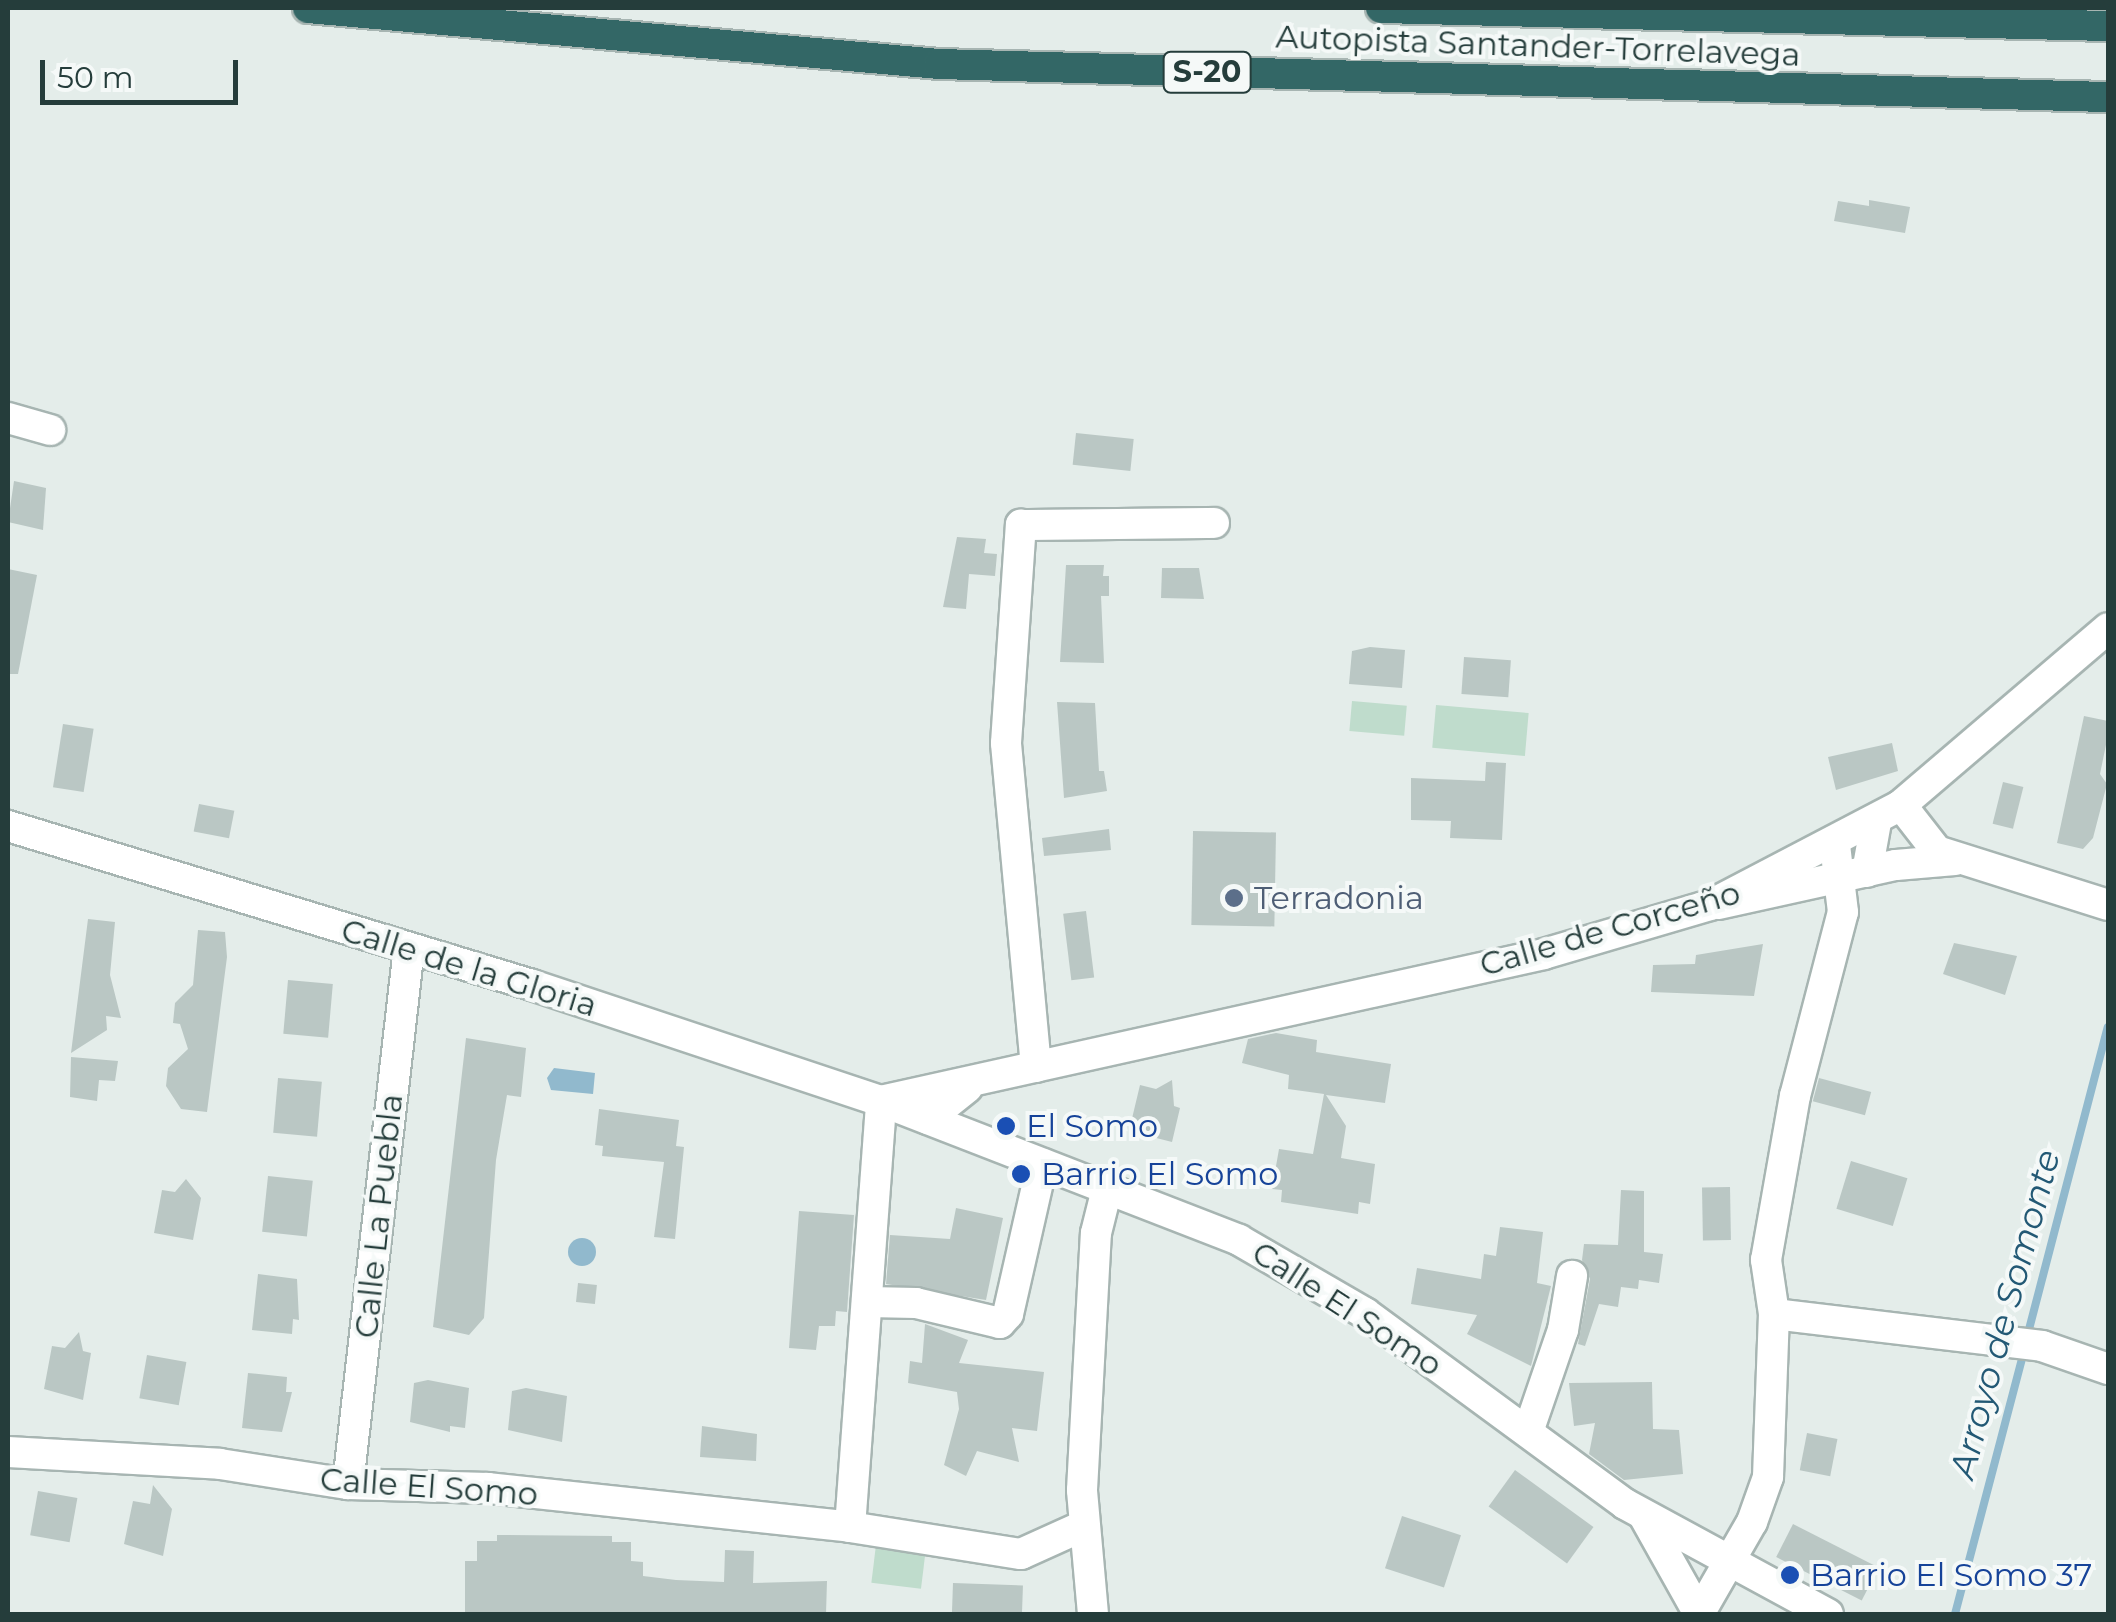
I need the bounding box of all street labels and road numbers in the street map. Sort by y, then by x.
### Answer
street label: Autopista Santander-Torrelavega [1275,18,1801,74]
road number: S-20 [1162,47,1252,97]
street label: Calle de Corceño [1475,873,1745,985]
street label: Calle de la Gloria [337,911,601,1025]
street label: Calle La Puebla [347,1092,411,1340]
street label: Calle El Somo [1245,1233,1449,1385]
street label: Calle El Somo [319,1460,539,1514]

